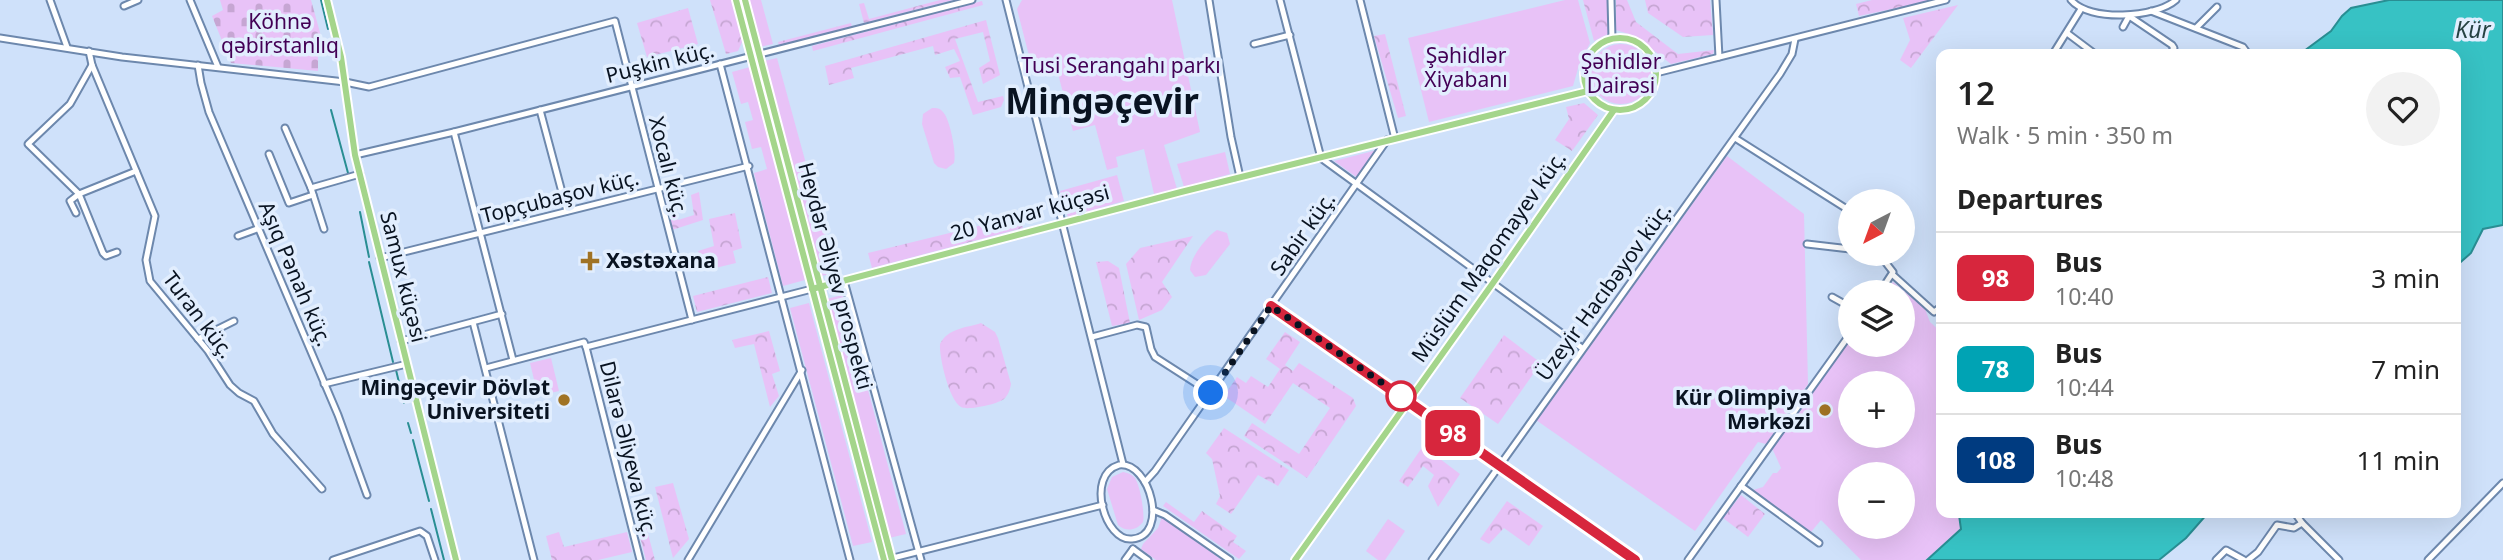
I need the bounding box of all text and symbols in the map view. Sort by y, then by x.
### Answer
park label: Köhnə qəbirstanlıq [221,7,339,59]
water label: Kür [2455,13,2492,45]
street label: Puşkin küç. [603,35,717,89]
park label: Şəhidlər Xiyabanı [1424,41,1508,93]
park label: Şəhidlər Dairəsi [1581,47,1662,99]
park label: Tusi Serangahı parkı [1021,51,1221,79]
text: 12 [1957,70,1995,115]
button: heart [2366,72,2440,146]
district label: Mingəçevir [1005,77,1199,124]
street label: Xocalı küç. [643,113,695,220]
text: Walk · 5 min · 350 m [1957,119,2173,151]
street label: Müslüm Maqomayev küç. [1405,145,1572,368]
street label: Heydər Əliyev prospekti [792,159,880,392]
street label: Topçubaşov küç. [478,163,642,229]
street label: 20 Yanvar küçəsi [947,177,1112,247]
text: Departures [1957,181,2103,217]
street label: Sabir küç. [1263,186,1341,281]
north arrow [1838,189,1914,266]
map controls [1838,189,1915,539]
street label: Aşıq Pənah küç. [253,197,339,350]
street label: Üzeyir Hacıbəyov küç. [1529,197,1677,386]
street label: Samux küçəsi [374,208,434,345]
text: Bus [2055,244,2102,280]
place label: Xəstəxana [606,246,716,274]
marker: Xəstəxana [580,251,600,271]
text: 3 min [2371,260,2440,296]
text: 98 [1982,261,2009,294]
street label: Turan küç. [157,265,241,364]
button: layers [1838,280,1915,357]
text: 10:40 [2055,280,2114,312]
text: Bus [2055,335,2102,371]
text: 7 min [2371,351,2440,387]
text: 78 [1982,352,2009,385]
street label: Dilarə Əliyeva küç. [594,358,664,540]
button: + [1838,371,1915,448]
text: 10:44 [2055,371,2114,403]
place label: Mingəçevir Dövlət Universiteti [360,373,550,425]
your location [1193,375,1228,410]
unlabelled marker [1386,381,1416,411]
place label: Kür Olimpiya Mərkəzi [1675,383,1811,435]
marker: Mingəçevir Dövlət Universiteti [556,392,572,408]
marker: Kür Olimpiya Mərkəzi [1817,402,1833,418]
line badge: 98 [1422,410,1484,456]
text: 98 [1439,416,1467,449]
text: Bus [2055,426,2102,462]
text: 11 min [2356,442,2440,478]
text: 108 [1975,443,2016,476]
button: − [1838,462,1915,539]
text: 10:48 [2055,462,2114,494]

